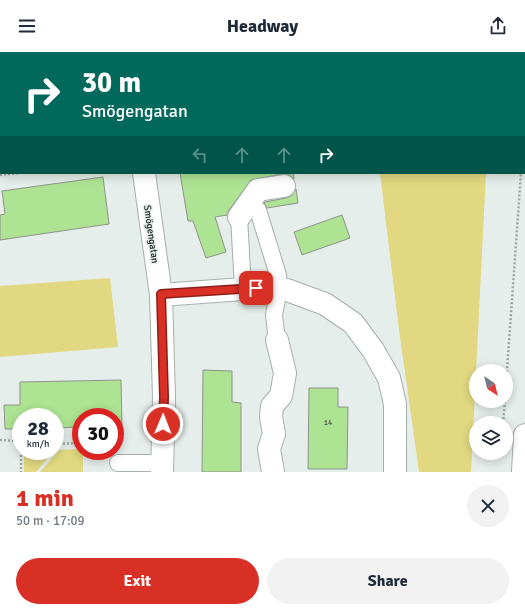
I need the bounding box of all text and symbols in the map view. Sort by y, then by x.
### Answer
icon: menu [16,15,38,37]
text: Headway [227,15,298,37]
icon: share [487,15,509,37]
text: 30 m [82,66,141,100]
icon: right [16,68,68,120]
text: Smögengatan [82,100,188,122]
icon: left [189,144,211,166]
icon: ahead [231,144,253,166]
icon: ahead [273,144,295,166]
icon: right [315,144,337,166]
street label: Smögengatan [141,204,161,264]
pin [239,271,273,305]
icon: arrive [245,277,267,299]
north arrow [469,364,513,408]
map controls [469,364,513,460]
position arrow [142,403,184,445]
speed limit sign: 30 [72,408,124,460]
text: 28 [27,416,49,441]
button: layers [469,416,513,460]
house number: 14 [324,417,333,427]
text: km/h [27,438,49,450]
text: 1 min [16,483,74,513]
button: close [467,485,509,527]
text: 50 m · 17:09 [16,513,85,529]
button: Exit [16,558,259,604]
button: Share [267,558,509,604]

